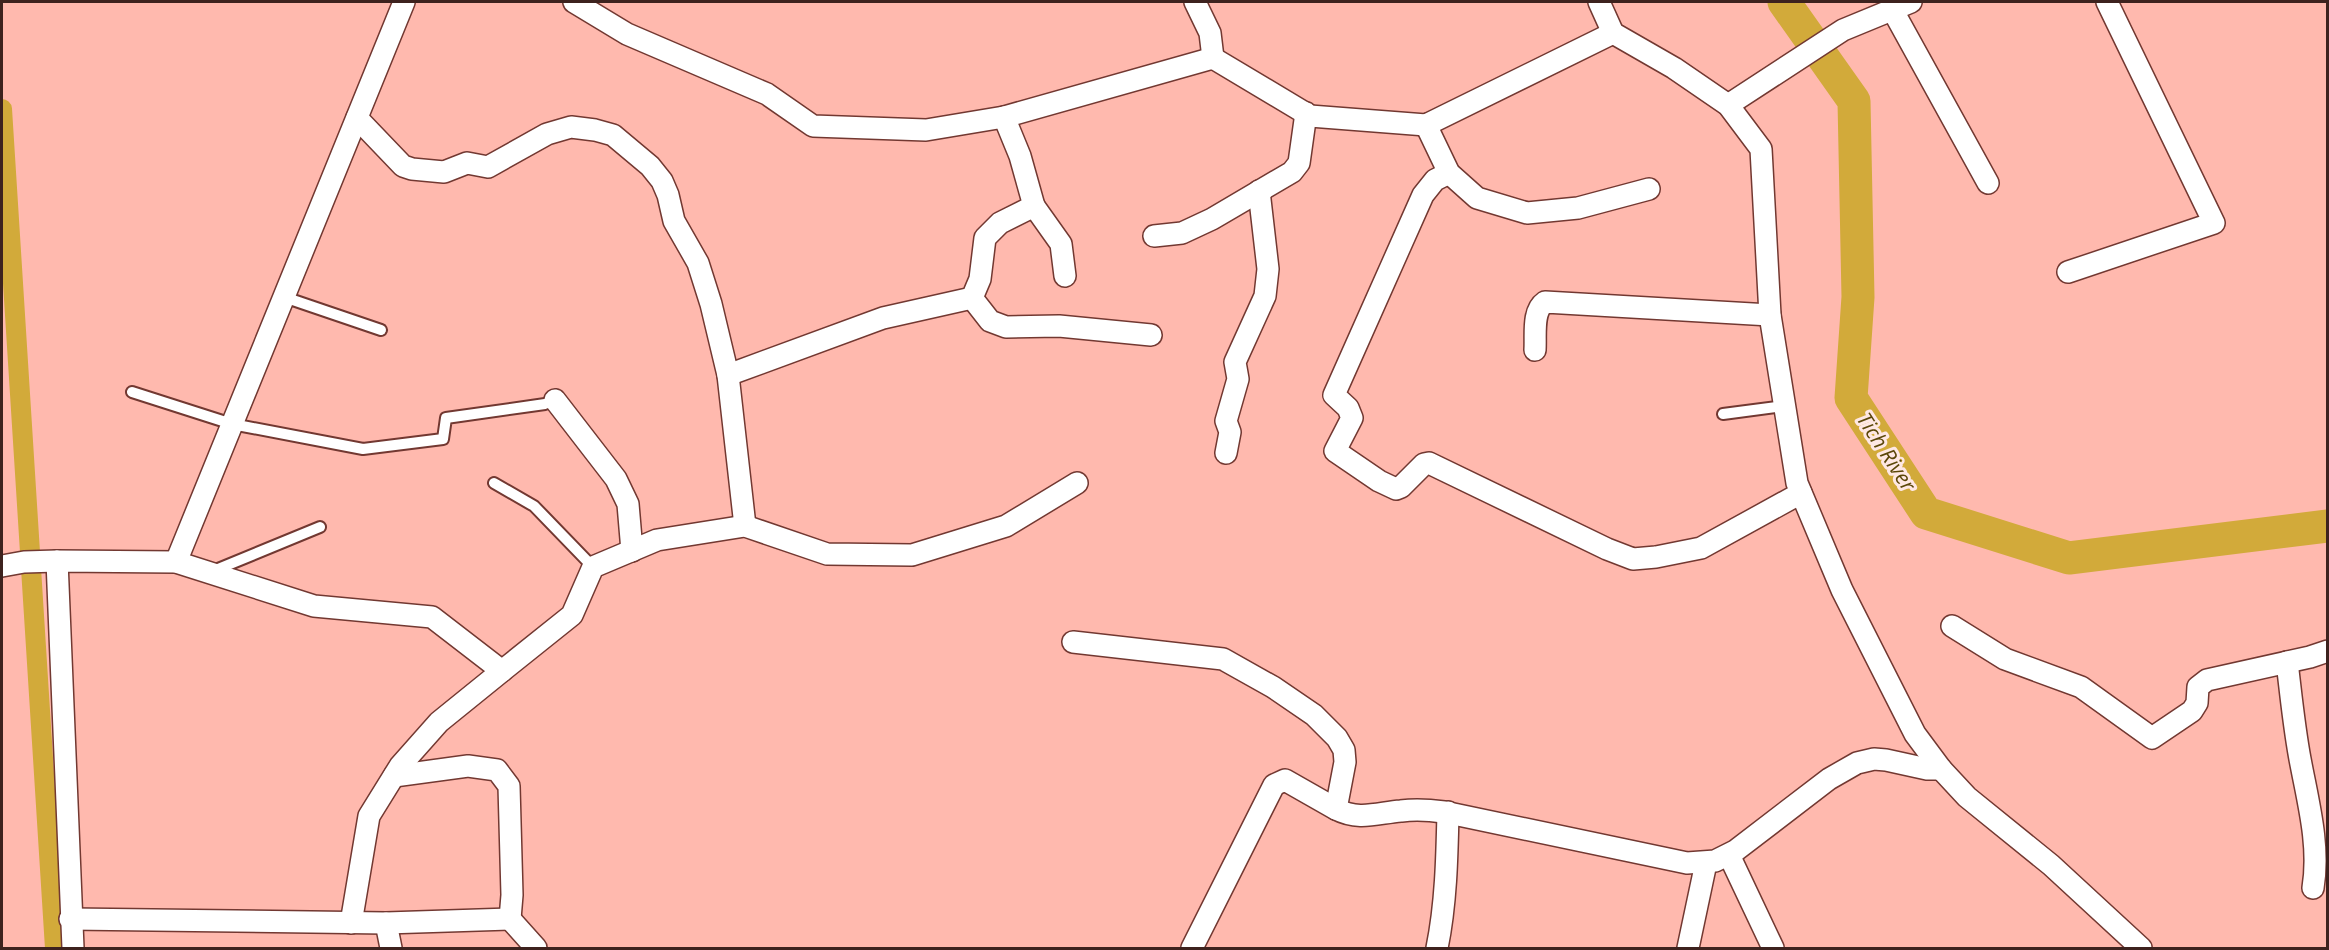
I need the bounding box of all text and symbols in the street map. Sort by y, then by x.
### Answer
water label: Tich River [1851,407,1923,497]

